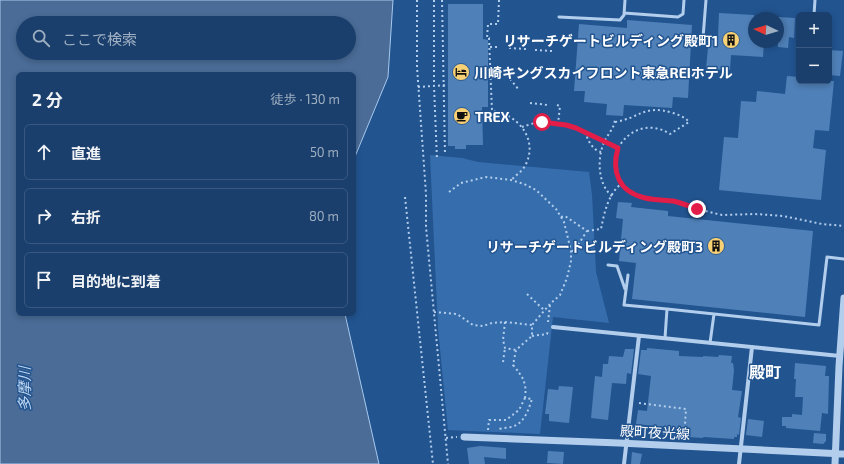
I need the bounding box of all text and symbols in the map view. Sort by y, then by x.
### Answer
north arrow [748,12,784,48]
map controls [796,12,832,84]
button: + [796,12,832,48]
search box [16,16,356,60]
icon: search [30,27,52,49]
text: ここで検索 [62,30,137,48]
building icon: リサーチゲートビルディング殿町1 [721,30,741,50]
place label: リサーチゲートビルディング殿町1 [503,32,718,49]
button: − [796,48,832,84]
hotel icon: 川崎キングスカイフロント東急REIホテル [451,62,471,82]
place label: 川崎キングスカイフロント東急REIホテル [474,64,733,81]
text: 2 分 [32,89,63,109]
text: 徒歩 · 130 m [271,91,340,107]
cafe icon: TREX [452,106,472,126]
place label: TREX [475,108,510,125]
route start [533,113,551,131]
icon: ahead [33,141,55,163]
text: 直進 [71,144,101,162]
text: 50 m [310,144,339,160]
route end [688,200,706,218]
icon: right [33,205,55,227]
text: 右折 [71,208,101,226]
text: 80 m [309,208,339,224]
building icon: リサーチゲートビルディング殿町3 [706,236,726,256]
place label: リサーチゲートビルディング殿町3 [486,238,703,255]
icon: arrive [33,269,55,291]
text: 目的地に到着 [71,272,161,290]
district label: 殿町 [749,362,781,381]
water label: 多摩川 [15,365,33,412]
street label: 殿町夜光線 [620,422,690,442]

